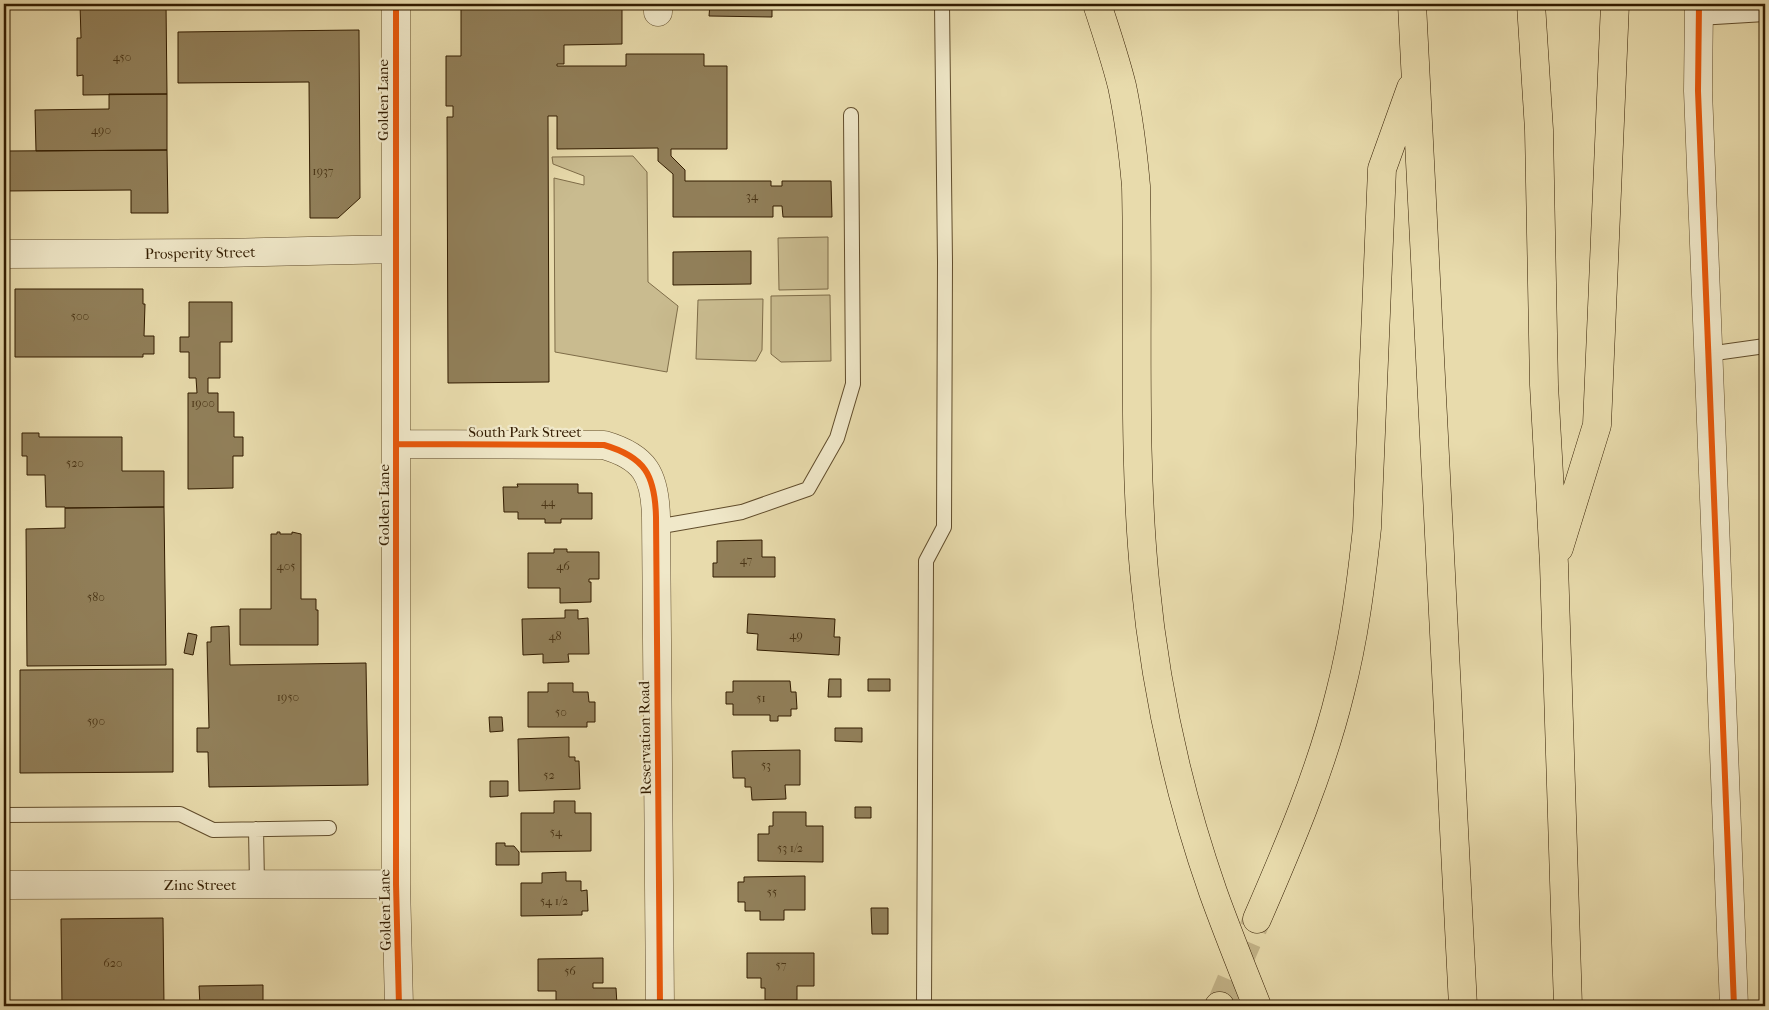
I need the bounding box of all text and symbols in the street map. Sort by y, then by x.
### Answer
house number: 450 [113,50,131,64]
street label: Golden Lane [374,59,392,141]
house number: 490 [91,123,111,137]
house number: 1937 [312,164,334,178]
house number: 34 [746,189,759,203]
street label: Prosperity Street [144,243,256,263]
house number: 500 [71,309,89,323]
house number: 1900 [191,396,215,410]
street label: South Park Street [468,423,582,441]
house number: 520 [66,456,84,470]
street label: Golden Lane [375,464,393,546]
house number: 44 [541,495,556,509]
house number: 47 [740,553,752,567]
house number: 405 [277,559,295,573]
house number: 46 [556,559,570,573]
house number: 580 [87,590,105,604]
house number: 49 [789,628,803,642]
house number: 48 [548,629,562,643]
street label: Reservation Road [635,680,655,795]
house number: 1950 [277,690,299,704]
house number: 51 [756,691,766,705]
house number: 50 [555,705,567,719]
house number: 590 [87,714,105,728]
house number: 53 [761,758,771,772]
house number: 52 [543,768,555,782]
house number: 54 [550,825,563,839]
house number: 53 1/2 [777,841,803,855]
street label: Golden Lane [375,868,395,951]
street label: Zinc Street [164,876,237,894]
house number: 55 [767,885,777,899]
house number: 54 1/2 [540,894,568,908]
house number: 620 [103,956,123,970]
house number: 57 [776,958,787,972]
house number: 56 [564,964,576,978]

